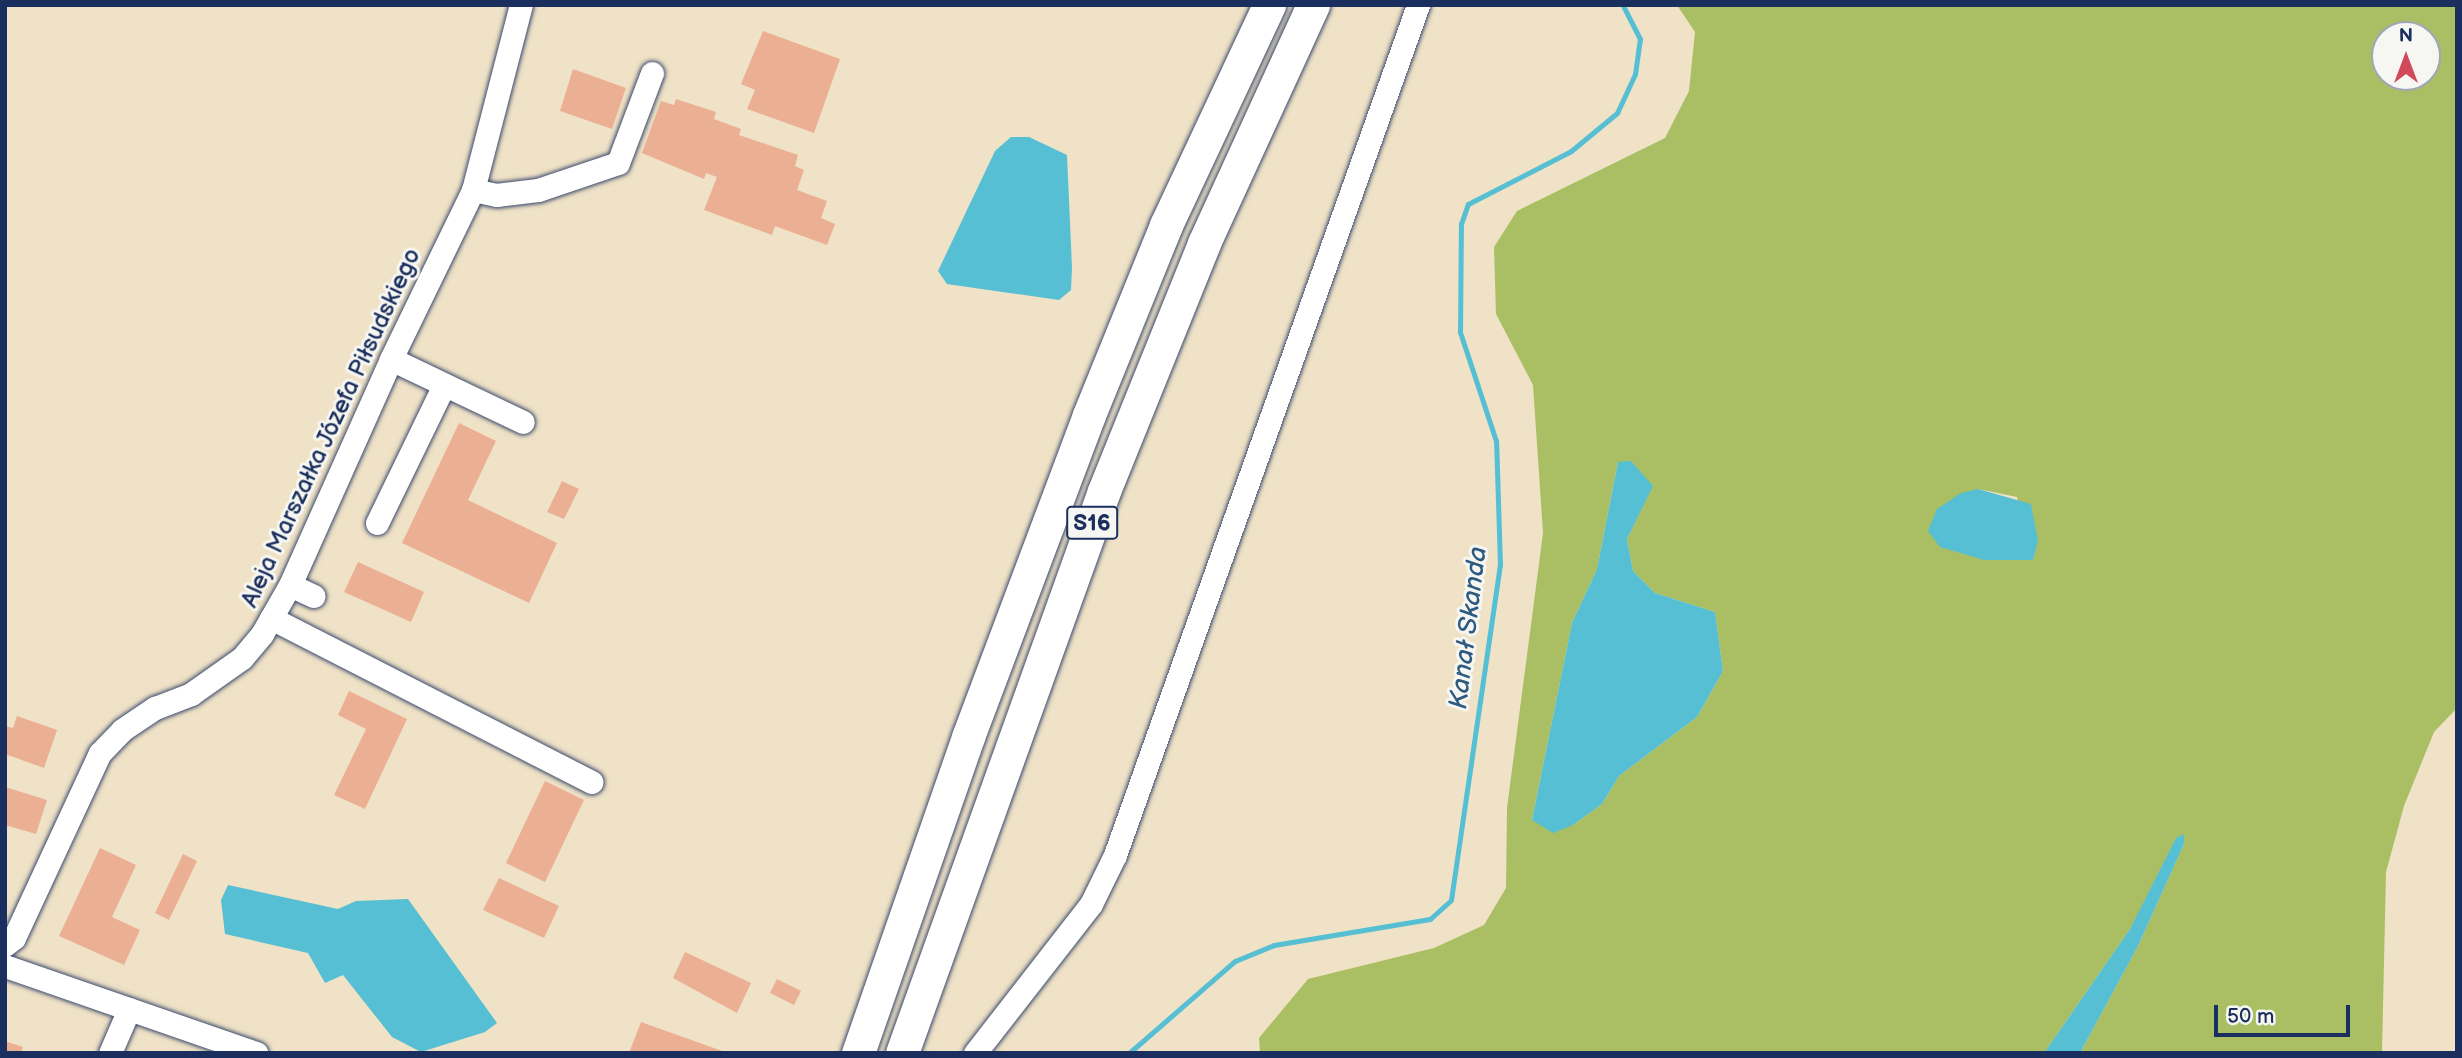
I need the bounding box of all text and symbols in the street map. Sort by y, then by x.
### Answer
north arrow [2371,21,2441,91]
text: N [2399,25,2413,48]
street label: Aleja Marszałka Józefa Piłsudskiego [235,243,427,613]
road number: S16 [1066,503,1118,542]
water label: Kanał Skanda [1444,545,1494,711]
scale bar [2217,992,2354,1036]
text: 50 m [2227,1004,2274,1029]

